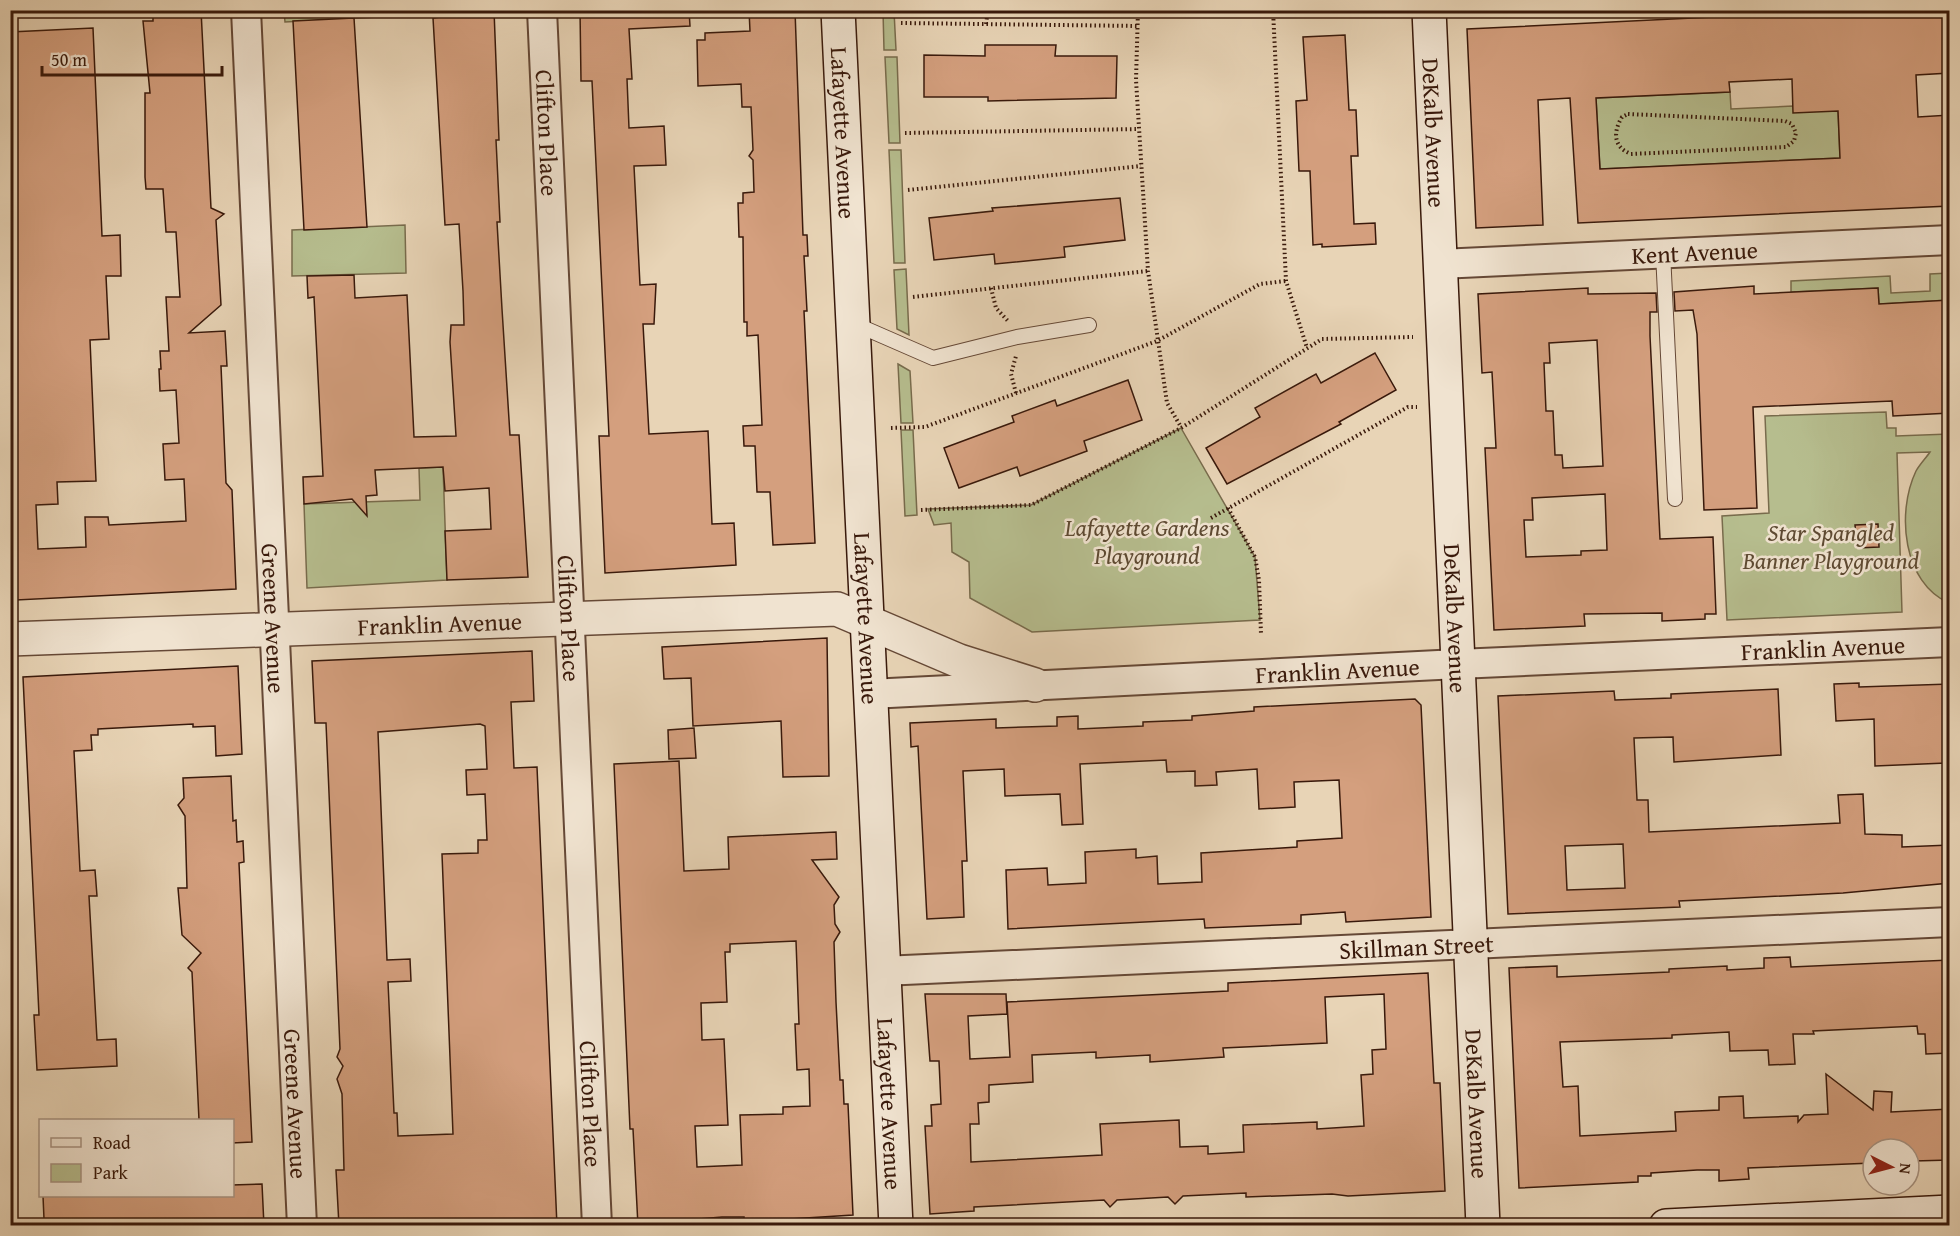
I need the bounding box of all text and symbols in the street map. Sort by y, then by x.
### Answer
scale bar [42,39,222,77]
text: 50 m [51,46,87,73]
street label: Lafayette Avenue [822,46,865,220]
street label: DeKalb Avenue [1414,57,1455,208]
street label: Clifton Place [527,69,568,197]
street label: Kent Avenue [1631,232,1759,272]
park label: Lafayette Gardens Playground [1064,510,1230,573]
park label: Star Spangled Banner Playground [1742,515,1920,578]
street label: Lafayette Avenue [845,531,889,705]
street label: Greene Avenue [253,543,295,694]
street label: DeKalb Avenue [1435,543,1477,694]
street label: Clifton Place [549,554,590,682]
street label: Franklin Avenue [357,603,523,644]
street label: Franklin Avenue [1740,627,1906,669]
street label: Franklin Avenue [1254,648,1420,692]
street label: Skillman Street [1338,925,1495,968]
street label: Lafayette Avenue [869,1017,912,1191]
street label: Greene Avenue [275,1028,317,1180]
street label: DeKalb Avenue [1457,1028,1498,1179]
street label: Clifton Place [571,1040,612,1168]
legend [39,1119,234,1197]
text: Road [93,1129,131,1156]
north arrow [1861,1137,1921,1197]
text: Park [93,1159,129,1186]
text: N [1893,1162,1918,1175]

